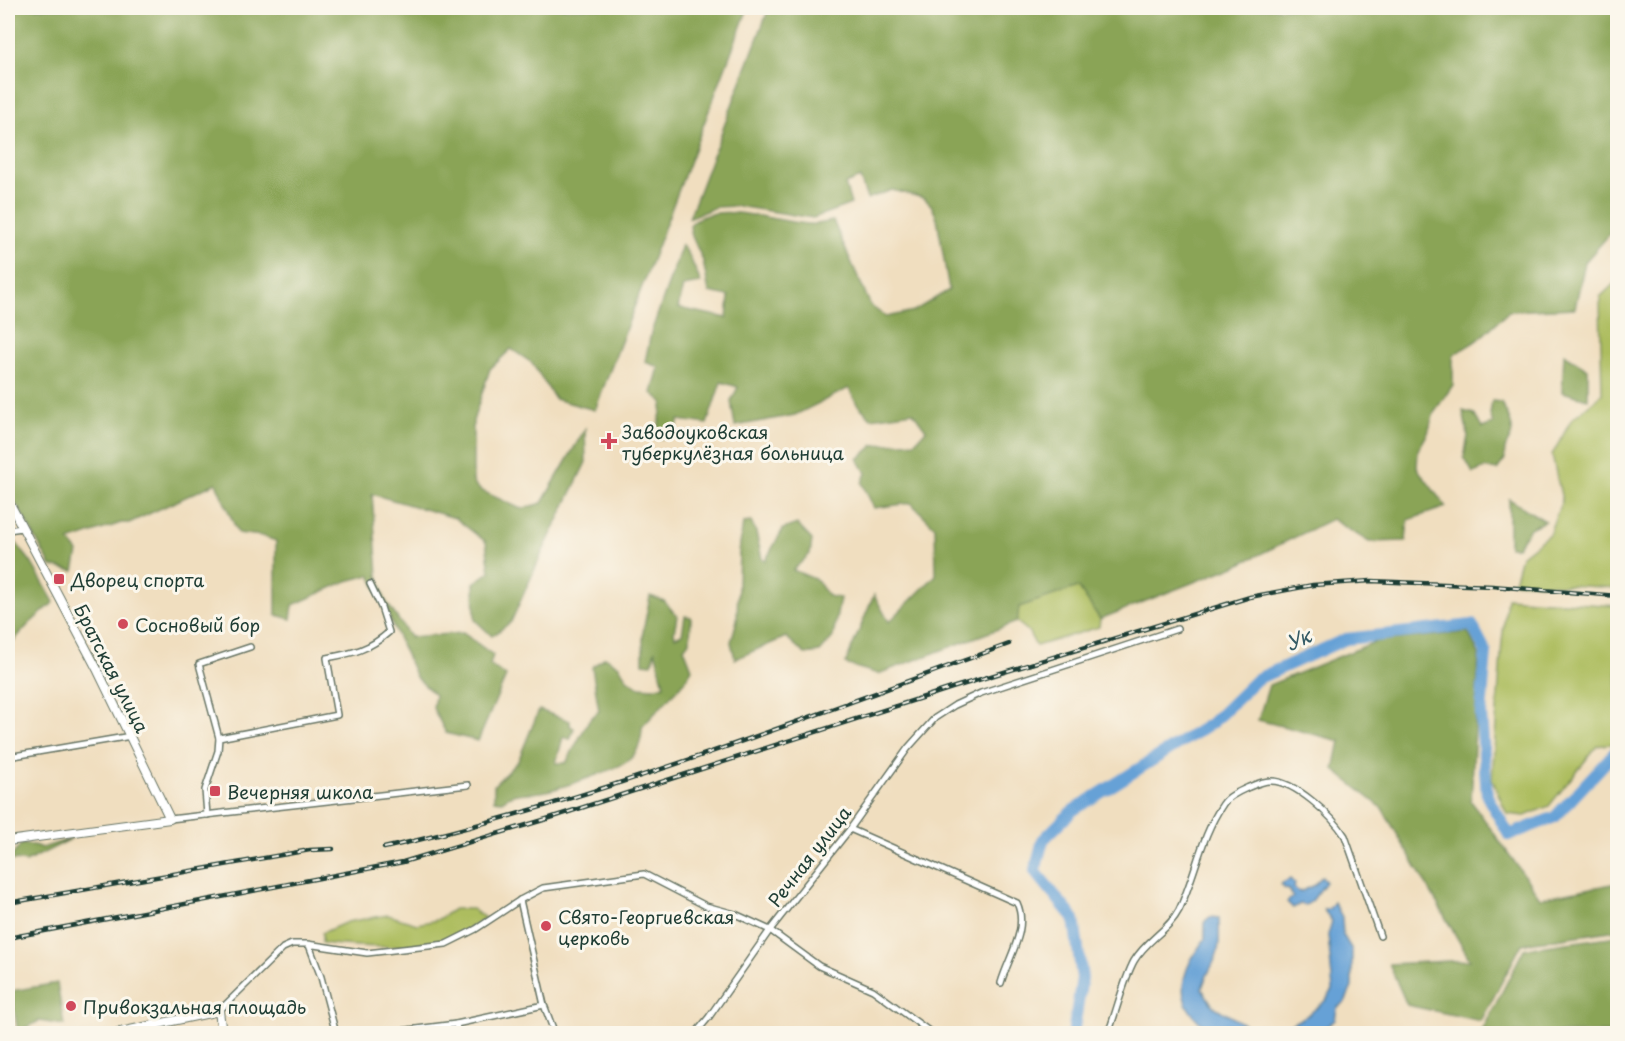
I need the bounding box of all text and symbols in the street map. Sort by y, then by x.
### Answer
place label: Заводоуковская туберкулёзная больница [622,418,845,466]
marker: Заводоуковская туберкулёзная больница [600,432,618,450]
place label: Дворец спорта [70,566,204,593]
marker: Дворец спорта [52,572,66,586]
street label: Братская улица [68,599,156,738]
place label: Сосновый бор [135,611,260,638]
marker: Сосновый бор [116,617,130,631]
water label: Ук [1280,619,1318,658]
place label: Вечерняя школа [227,778,374,805]
marker: Вечерняя школа [208,784,222,798]
street label: Речная улица [761,799,857,912]
place label: Свято-Георгиевская церковь [558,903,734,951]
marker: Свято-Георгиевская церковь [539,919,553,933]
place label: Привокзальная площадь [83,993,306,1020]
marker: Привокзальная площадь [64,999,78,1013]

